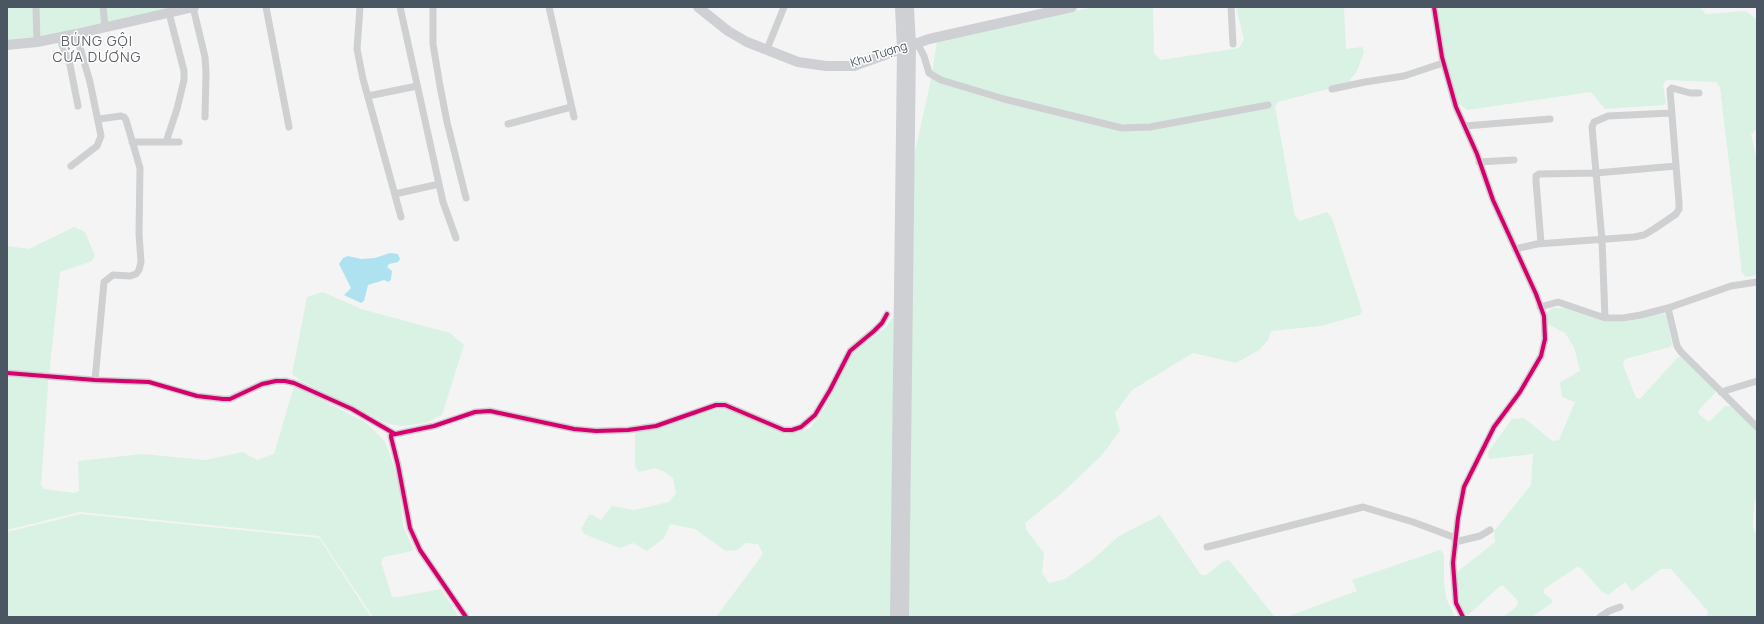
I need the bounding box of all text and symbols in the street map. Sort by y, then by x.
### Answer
district label: BÚNG GỘI CỬA DƯƠNG [53,34,141,66]
street label: Khu Tượng [849,39,909,71]

